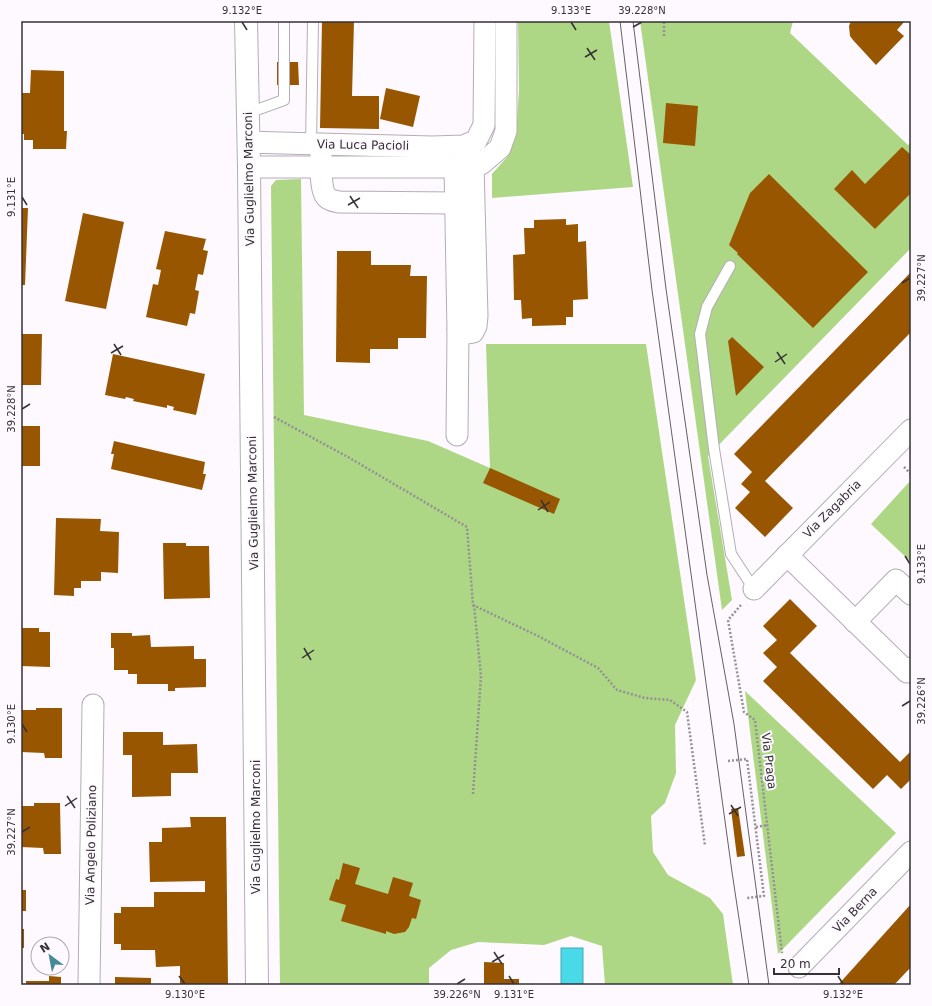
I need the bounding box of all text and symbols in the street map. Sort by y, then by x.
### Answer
text: 9.132°E [222,5,262,16]
text: 9.133°E [551,5,591,16]
text: 39.228°N [618,5,666,16]
street label: Via Guglielmo Marconi [241,112,257,246]
street label: Via Luca Pacioli [317,137,409,153]
text: 9.131°E [6,177,17,217]
text: 39.227°N [916,254,927,302]
text: 39.228°N [6,385,17,433]
street label: Via Guglielmo Marconi [245,436,261,570]
street label: Via Zagabria [800,477,864,541]
text: 9.133°E [916,544,927,584]
text: 39.226°N [916,677,927,725]
text: 9.130°E [6,704,17,744]
street label: Via Praga [759,732,779,790]
street label: Via Guglielmo Marconi [249,760,263,894]
street label: Via Angelo Poliziano [83,785,99,905]
text: 39.227°N [6,808,17,856]
street label: Via Berna [830,884,880,936]
north arrow [30,936,70,976]
text: N [38,940,52,956]
scale bar [774,950,839,976]
text: 20 m [780,957,811,971]
text: 9.130°E [165,989,205,1000]
text: 39.226°N [433,989,481,1000]
text: 9.131°E [494,989,534,1000]
text: 9.132°E [823,989,863,1000]

